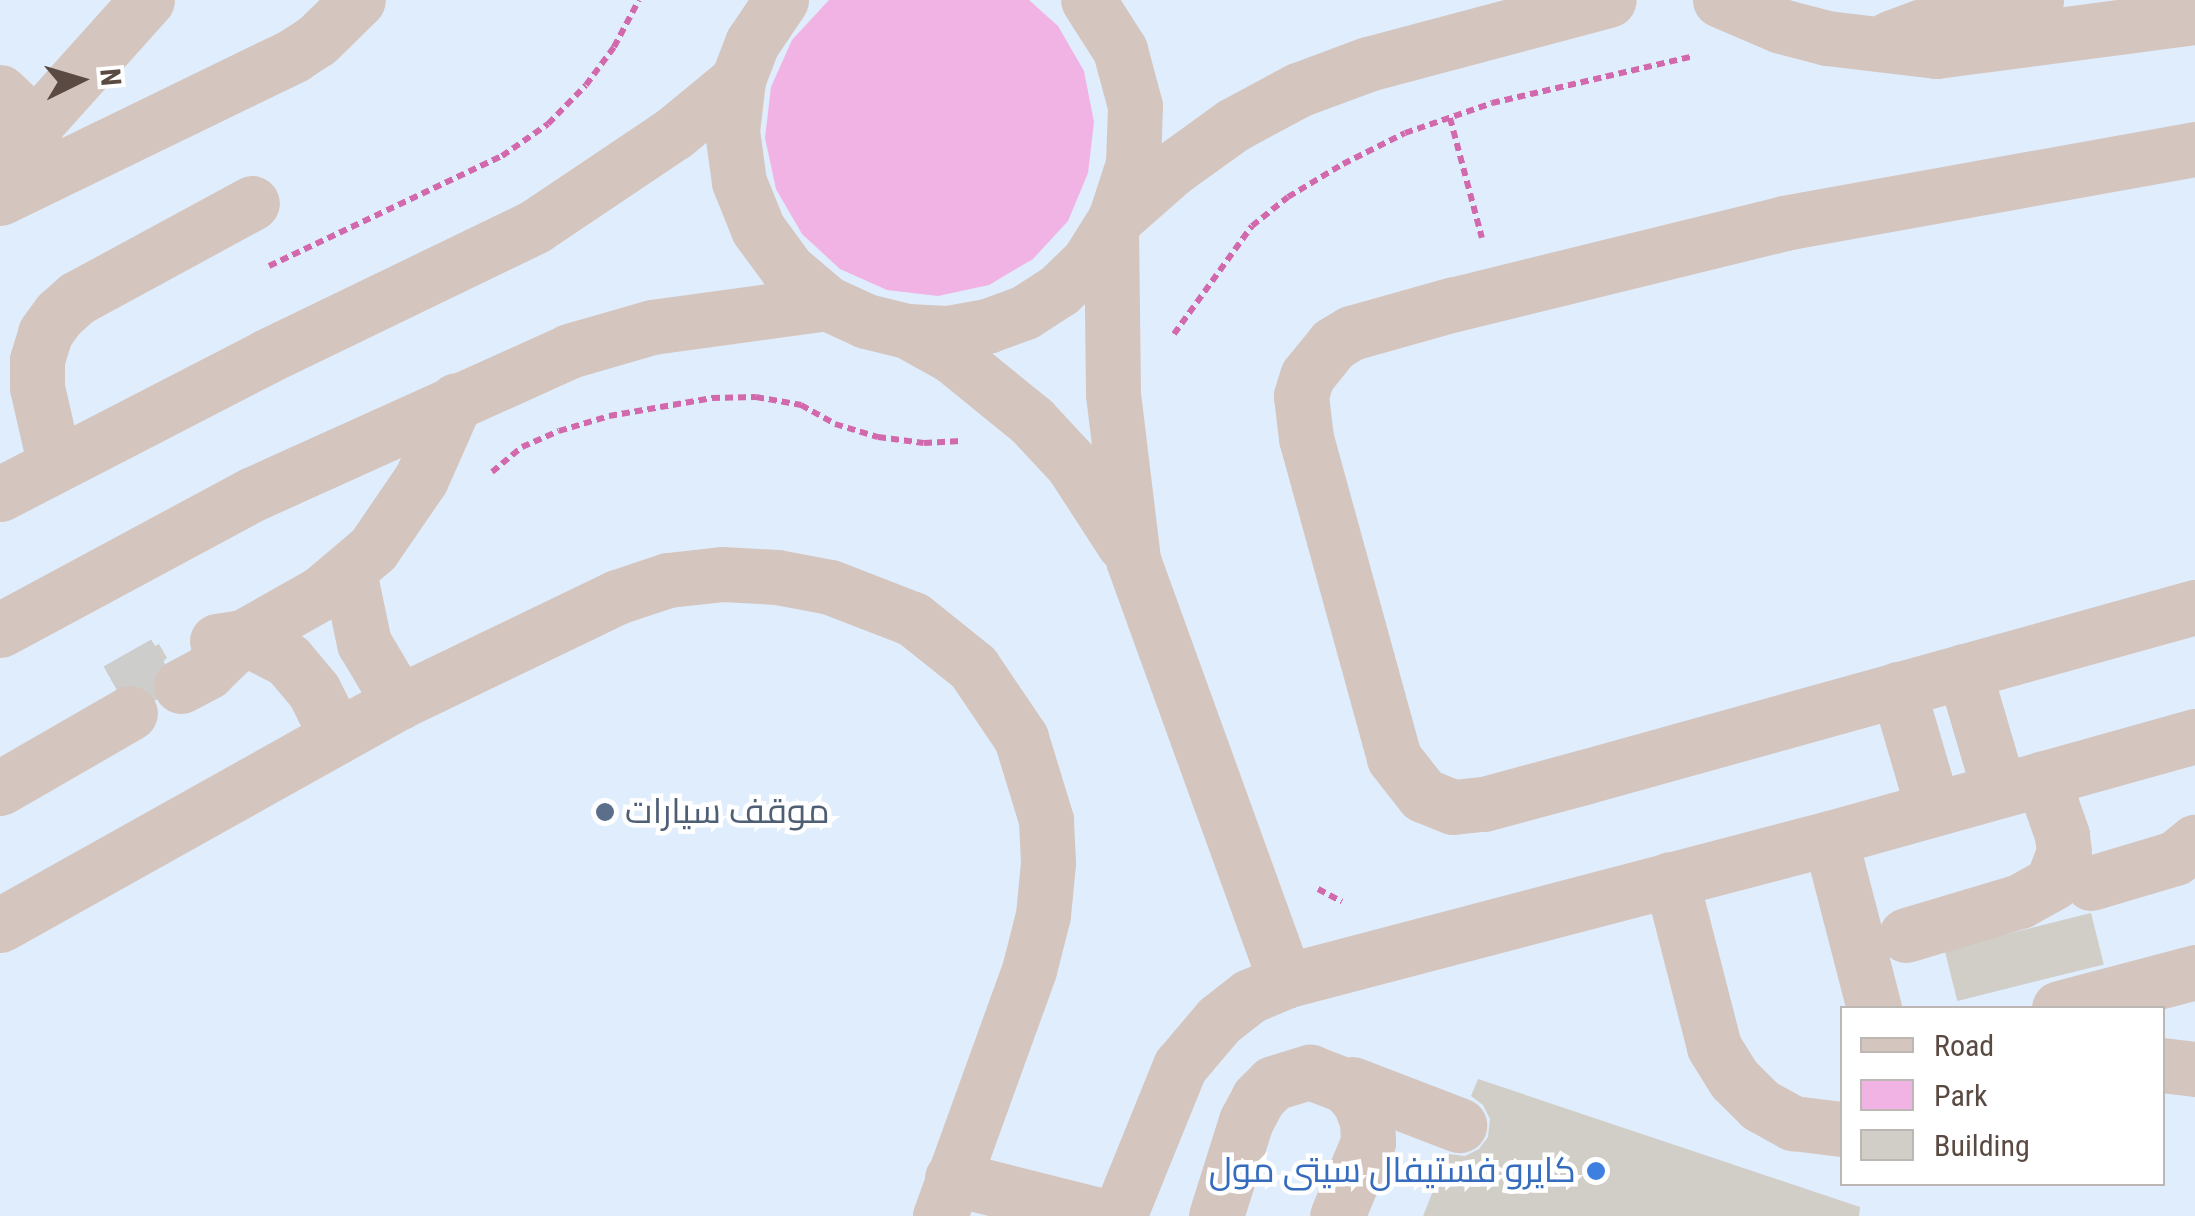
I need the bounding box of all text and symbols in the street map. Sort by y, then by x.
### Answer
north arrow [30,30,130,130]
text: N [93,67,128,87]
place label: موقف سيارات [625,791,830,833]
marker: موقف سيارات [594,801,616,823]
legend [1840,1006,2165,1186]
text: Road [1934,1028,1994,1063]
text: Park [1934,1078,1988,1113]
text: Building [1934,1128,2030,1163]
place label: كايرو فستيفال سيتى مول [1209,1150,1576,1192]
marker: كايرو فستيفال سيتى مول [1585,1160,1607,1182]

